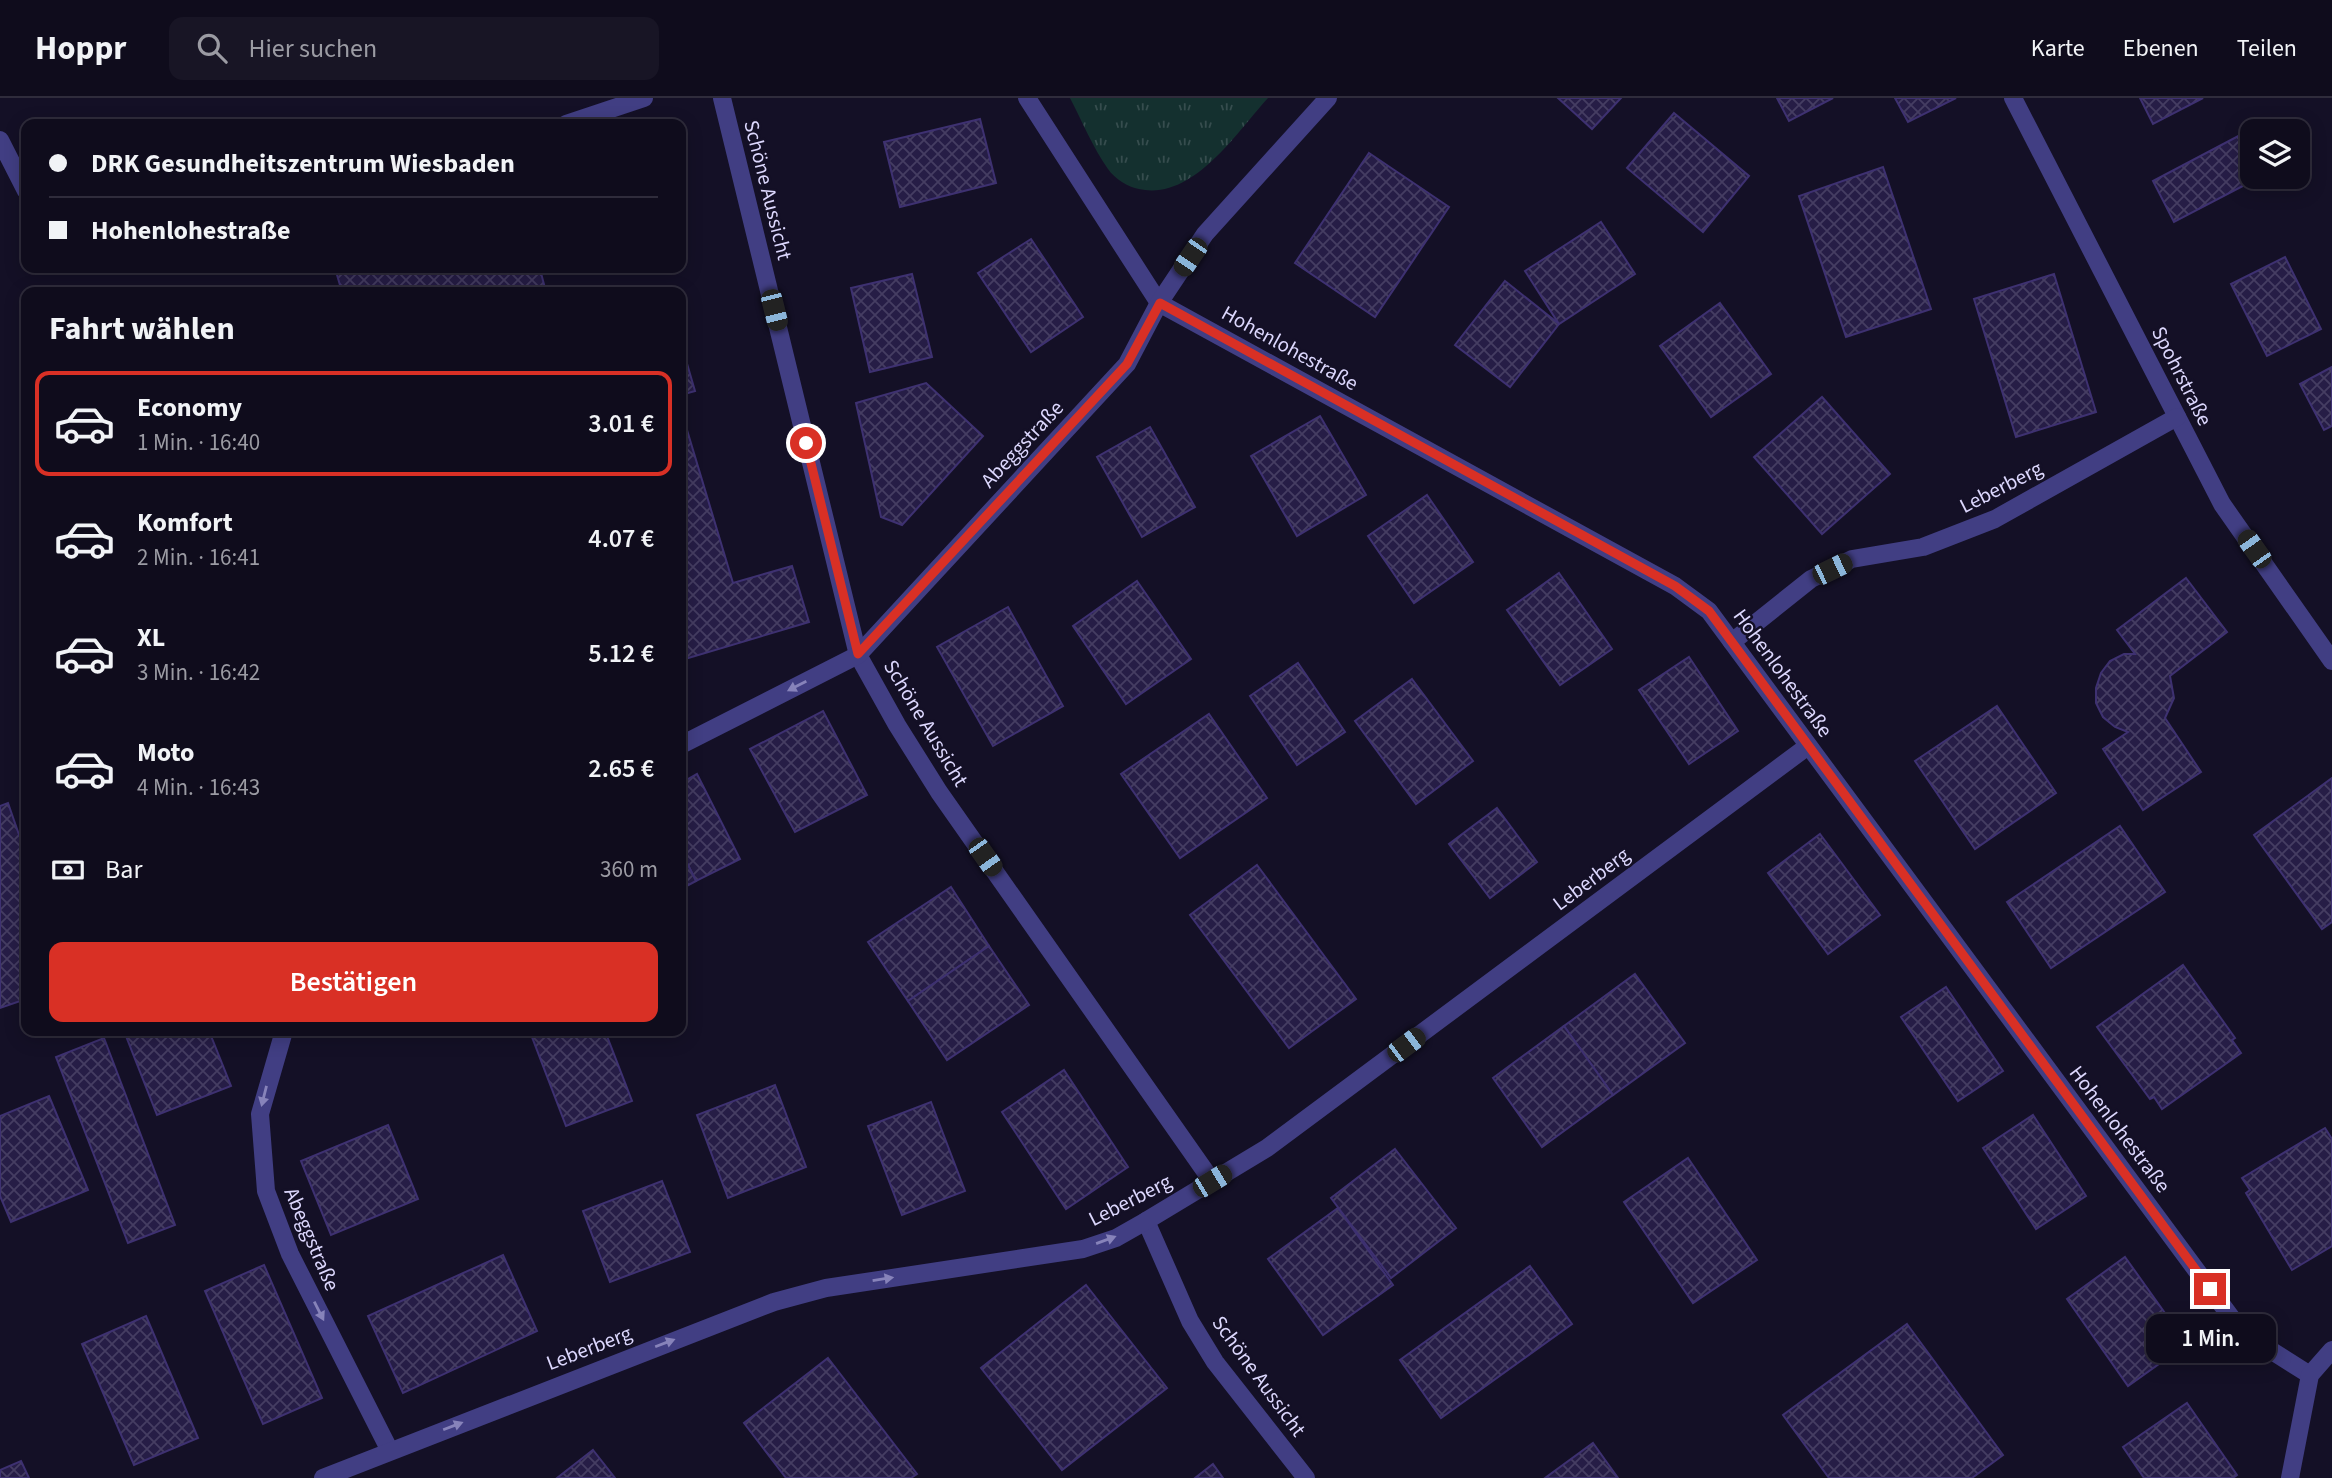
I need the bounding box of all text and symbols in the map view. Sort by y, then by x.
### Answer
search box [169,17,659,80]
text: Hoppr [35,25,127,72]
icon: search [193,29,231,67]
text: Hier suchen [249,30,377,67]
text: Karte [2031,31,2085,66]
text: Ebenen [2123,31,2199,66]
text: Teilen [2237,31,2297,66]
street label: Schöne Aussicht [736,117,800,263]
map controls [2240,119,2310,189]
button: layers [2240,119,2310,189]
text: DRK Gesundheitszentrum Wiesbaden [91,145,515,182]
text: Hohenlohestraße [91,212,291,249]
car [1170,234,1211,280]
car [759,287,790,333]
street label: Hohenlohestraße [1216,298,1364,398]
text: Fahrt wählen [49,306,235,352]
street label: Spohrstraße [2144,321,2220,431]
text: Economy [137,389,242,426]
icon: car [53,392,116,455]
street label: Abeggstraße [974,394,1070,494]
text: 3.01 € [588,405,654,442]
text: 1 Min. · 16:40 [137,426,260,459]
route start [790,427,822,459]
street label: Leberberg [1954,453,2048,521]
text: Komfort [137,504,233,541]
icon: car [53,507,116,570]
text: 4.07 € [588,520,654,557]
car [2234,526,2275,572]
text: 2 Min. · 16:41 [137,541,260,574]
car [1809,550,1856,588]
street label: Hohenlohestraße [1726,603,1840,743]
text: XL [137,619,165,656]
icon: car [53,622,116,685]
text: 5.12 € [588,635,654,672]
street label: Schöne Aussicht [876,654,976,792]
text: 3 Min. · 16:42 [137,656,260,689]
one-way arrow [787,680,807,691]
text: Moto [137,734,194,771]
icon: car [53,737,116,800]
text: 2.65 € [588,750,654,787]
text: 4 Min. · 16:43 [137,771,260,804]
car [965,834,1006,880]
street label: Leberberg [1546,840,1636,918]
icon: cash [49,851,87,889]
text: Bar [105,851,142,888]
text: 360 m [600,853,658,886]
button: Bestätigen [49,942,658,1022]
car [1383,1024,1430,1066]
street label: Hohenlohestraße [2062,1059,2178,1199]
one-way arrow [258,1085,269,1107]
car [1189,1161,1236,1201]
street label: Leberberg [1083,1166,1177,1234]
street label: Abeggstraße [277,1183,347,1295]
one-way arrow [1096,1235,1117,1246]
one-way arrow [872,1273,894,1284]
route end [2194,1273,2226,1305]
one-way arrow [313,1301,324,1321]
street label: Schöne Aussicht [1205,1309,1313,1443]
callout: 1 Min. [2145,1314,2275,1362]
street label: Leberberg [542,1318,636,1378]
text: 1 Min. [2182,1322,2240,1355]
one-way arrow [655,1337,676,1348]
one-way arrow [443,1420,464,1431]

